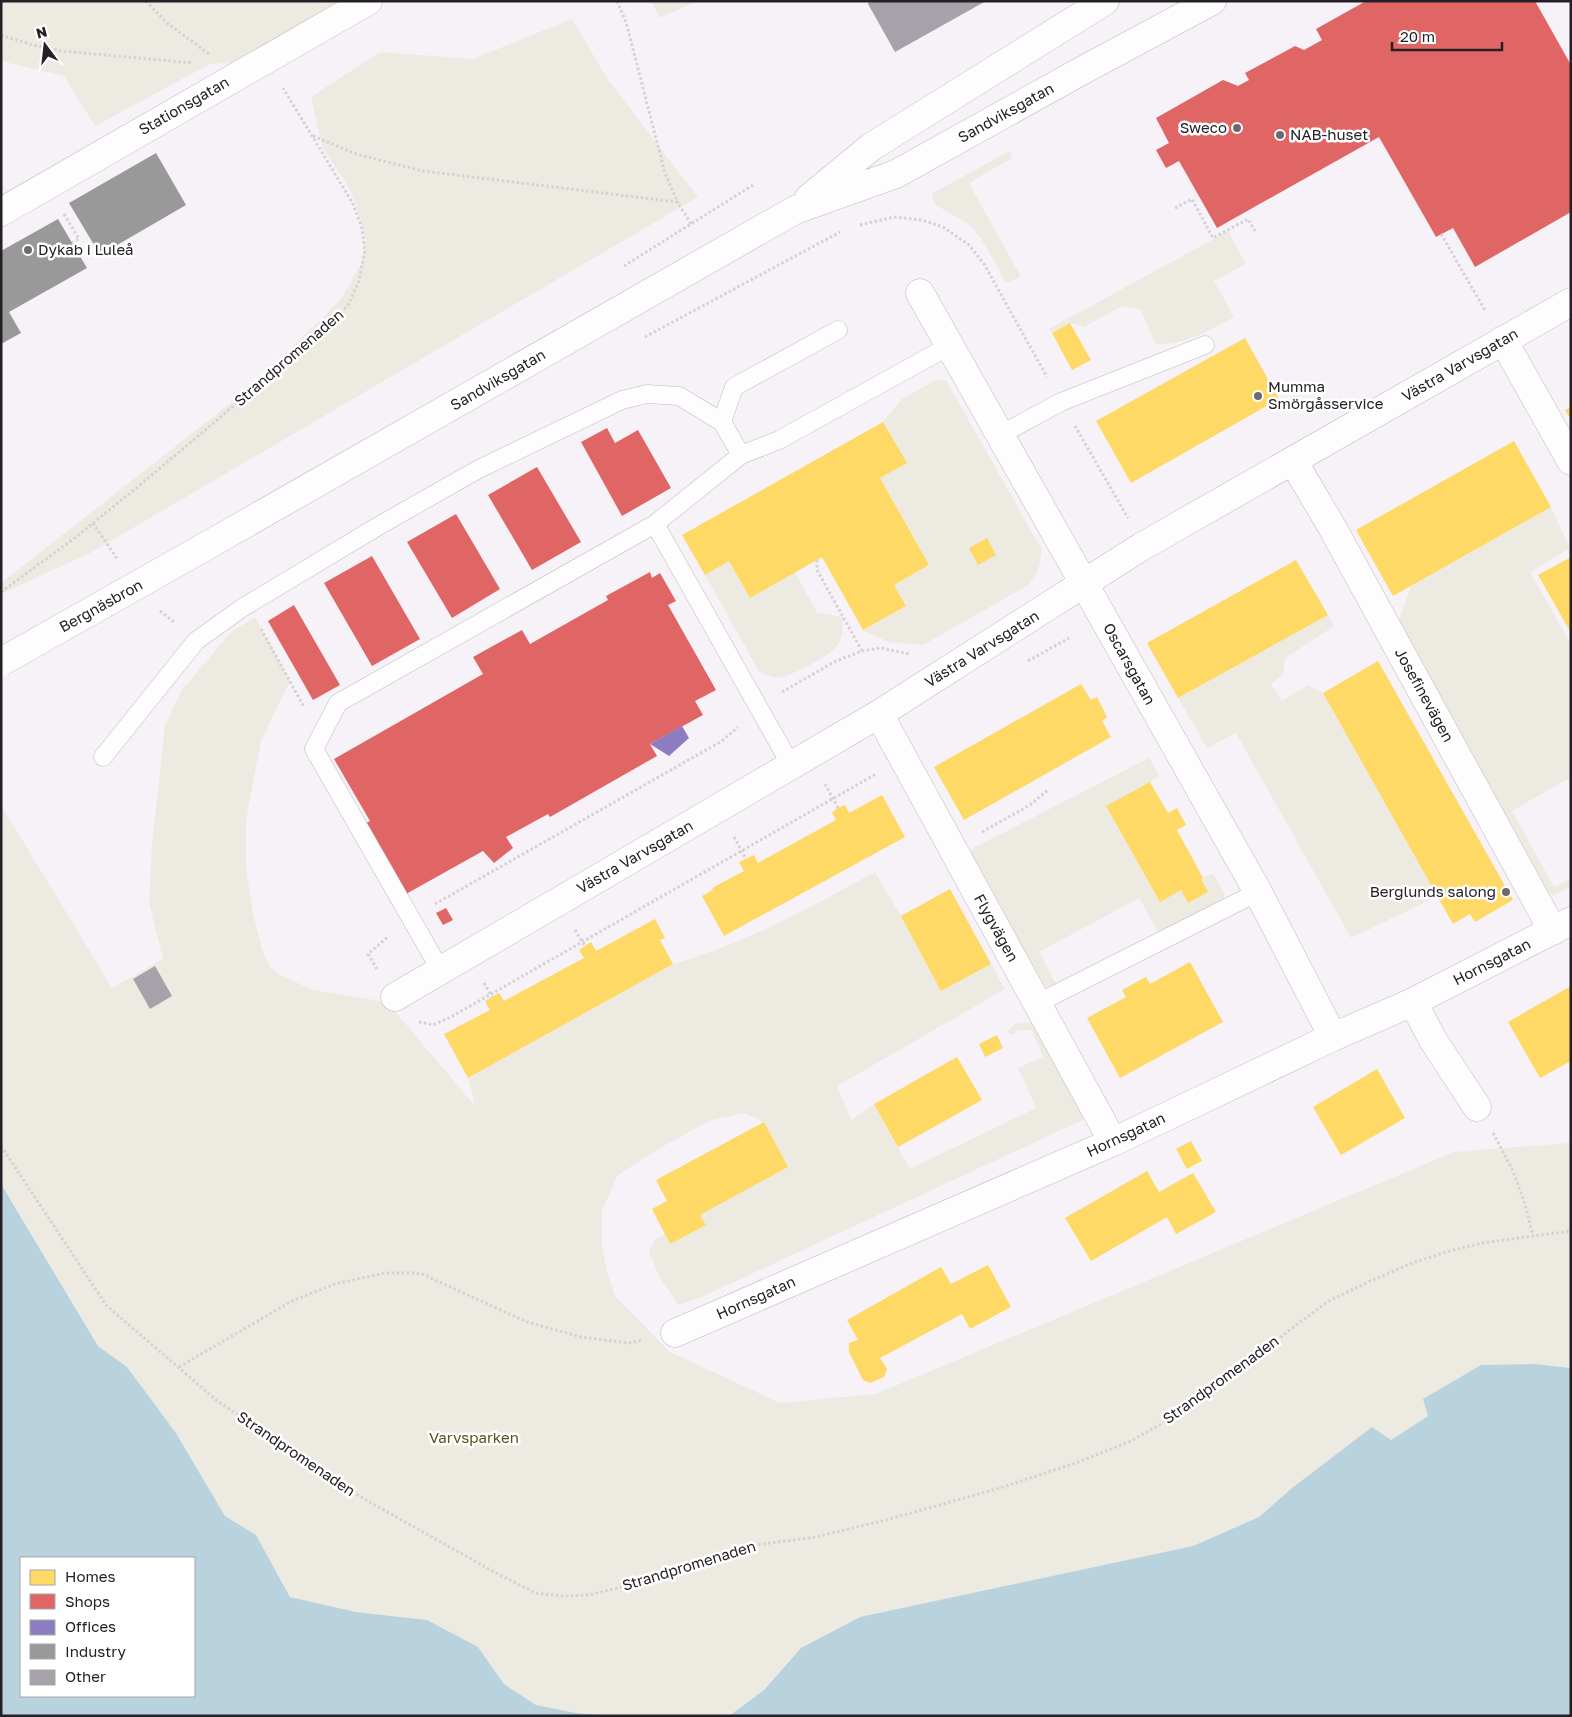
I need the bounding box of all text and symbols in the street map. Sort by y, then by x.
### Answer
north arrow [20,20,70,70]
scale bar [1392,20,1502,52]
text: N [34,22,49,42]
text: 20 m [1400,27,1435,45]
street label: Stationsgatan [135,72,232,138]
street label: Sandviksgatan [955,78,1057,146]
place label: Sweco [1180,118,1227,136]
marker: Sweco [1231,122,1243,134]
place label: NAB-huset [1290,125,1368,143]
marker: NAB-huset [1274,129,1286,141]
place label: Dykab i Luleå [38,240,134,258]
marker: Dykab i Luleå [22,244,34,256]
street label: Strandpromenaden [230,305,347,410]
street label: Västra Varvsgatan [1398,324,1521,405]
street label: Sandviksgatan [447,345,548,414]
place label: Mumma Smörgåsservice [1268,377,1384,412]
marker: Mumma Smörgåsservice [1252,390,1264,402]
street label: Bergnäsbron [56,575,145,635]
street label: Västra Varvsgatan [921,606,1042,691]
street label: Oscarsgatan [1100,619,1160,708]
street label: Josefinevägen [1392,644,1458,745]
street label: Västra Varvsgatan [573,816,696,897]
place label: Berglunds salong [1370,882,1496,900]
marker: Berglunds salong [1500,886,1512,898]
street label: Flygvägen [971,891,1023,964]
street label: Hornsgatan [1450,934,1533,988]
street label: Hornsgatan [1083,1108,1168,1160]
street label: Hornsgatan [713,1272,798,1323]
street label: Strandpromenaden [1159,1331,1282,1427]
street label: Strandpromenaden [234,1407,359,1499]
park label: Varvsparken [429,1428,519,1446]
street label: Strandpromenaden [620,1536,758,1594]
legend [20,1557,195,1697]
text: Homes [65,1567,115,1585]
text: Shops [65,1592,110,1610]
text: Offices [65,1617,116,1635]
text: Industry [65,1642,126,1660]
text: Other [65,1667,106,1685]

